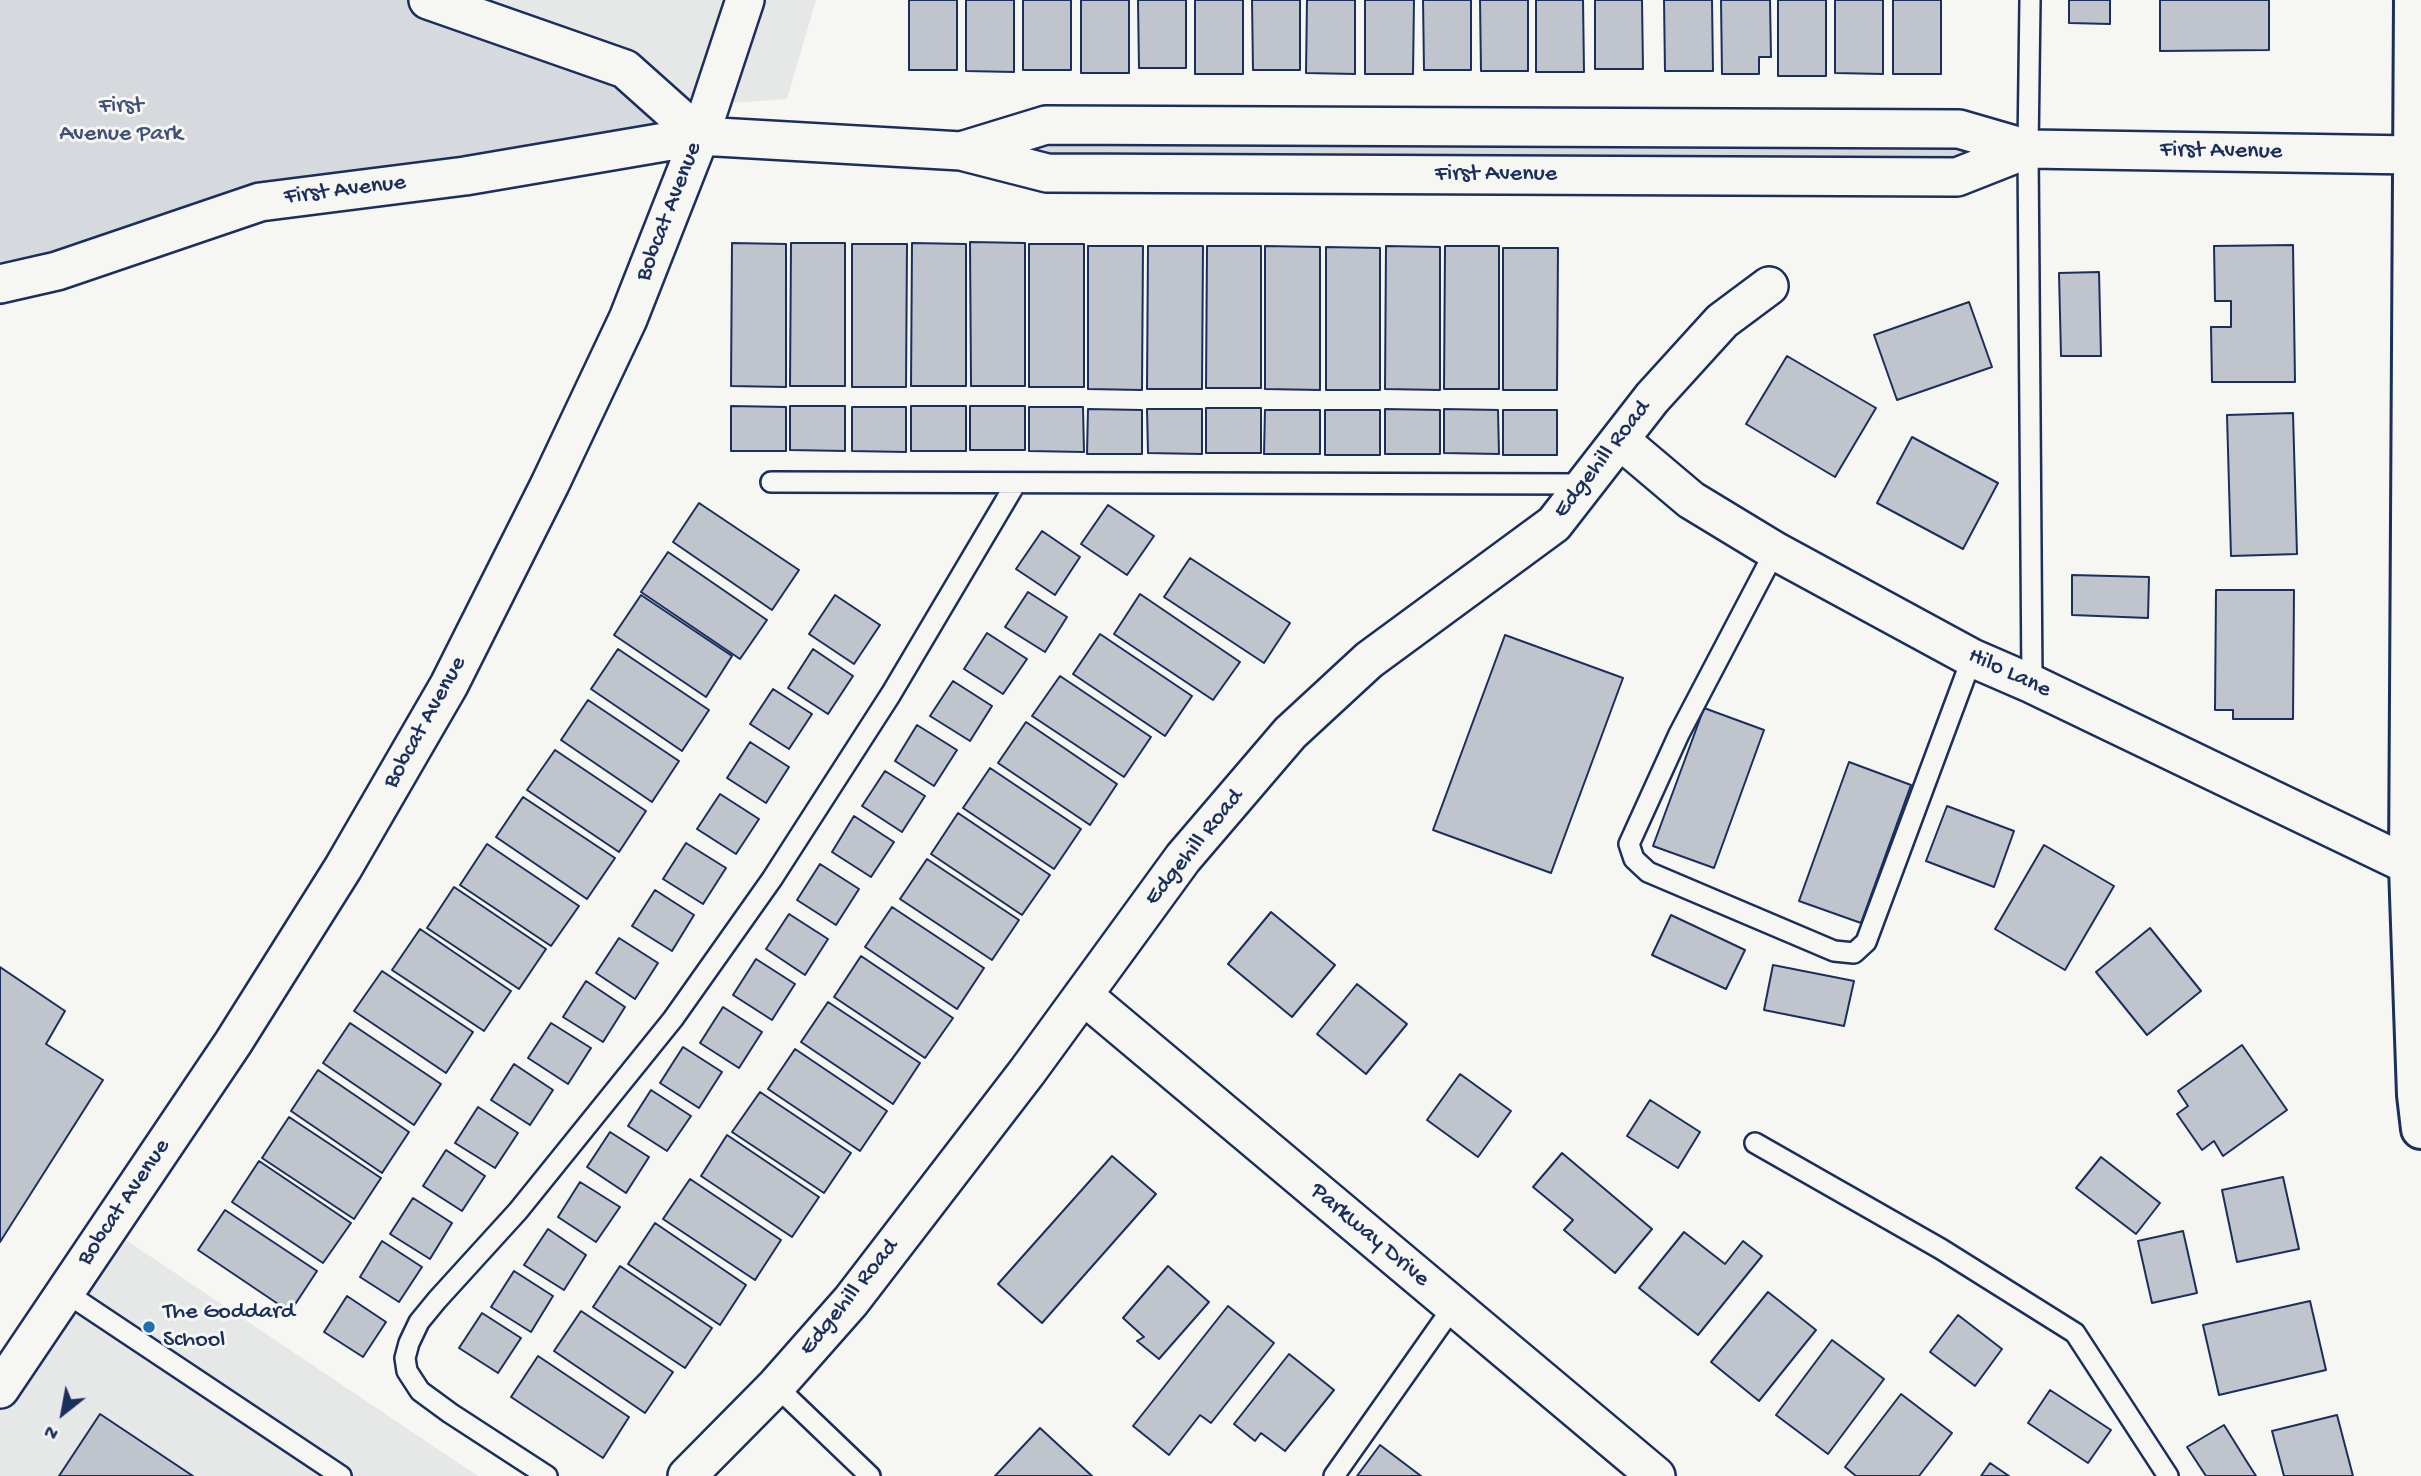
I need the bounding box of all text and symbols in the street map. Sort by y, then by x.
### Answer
park label: First Avenue Park [59,93,183,149]
street label: First Avenue [2160,137,2282,167]
street label: Bobcat Avenue [630,138,710,286]
street label: First Avenue [1435,161,1557,189]
street label: First Avenue [282,169,408,213]
street label: Edgehill Road [1548,395,1658,525]
street label: Hilo Lane [1963,642,2055,706]
street label: Bobcat Avenue [378,652,474,794]
street label: Edgehill Road [1139,784,1251,912]
street label: Bobcat Avenue [72,1134,178,1272]
street label: Parkway Drive [1303,1178,1435,1294]
street label: Edgehill Road [794,1234,906,1362]
place label: The Goddard School [163,1299,295,1355]
marker: The Goddard School [141,1319,157,1335]
north arrow [28,1378,98,1448]
text: N [41,1418,63,1444]

